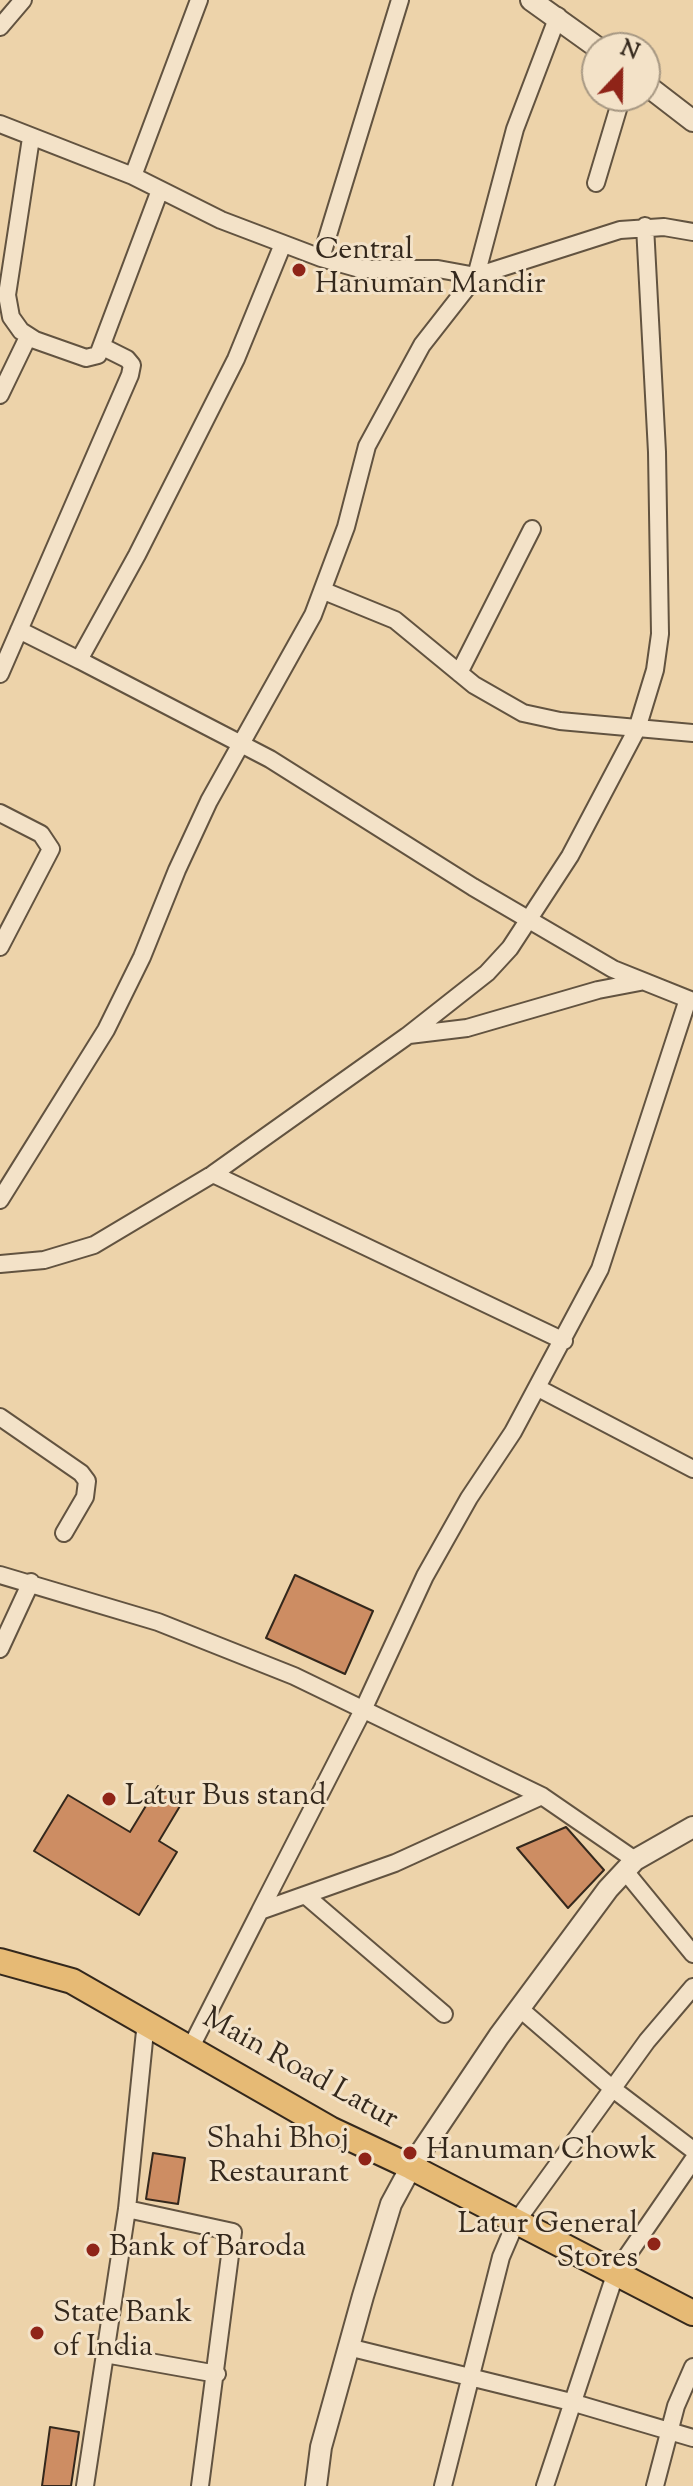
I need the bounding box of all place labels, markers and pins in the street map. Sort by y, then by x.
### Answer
place label: Central Hanuman Mandir [315,235,545,306]
marker: Central Hanuman Mandir [290,261,308,279]
place label: Latur Bus stand [125,1781,326,1817]
marker: Latur Bus stand [100,1790,118,1808]
place label: Shahi Bhoj Restaurant [207,2124,349,2194]
place label: Hanuman Chowk [426,2135,657,2171]
marker: Hanuman Chowk [401,2144,419,2162]
marker: Shahi Bhoj Restaurant [356,2150,374,2168]
place label: Latur General Stores [458,2209,638,2280]
place label: Bank of Baroda [109,2232,306,2268]
marker: Latur General Stores [645,2235,663,2253]
marker: Bank of Baroda [84,2241,102,2259]
place label: State Bank of India [53,2298,192,2368]
marker: State Bank of India [28,2324,46,2342]

